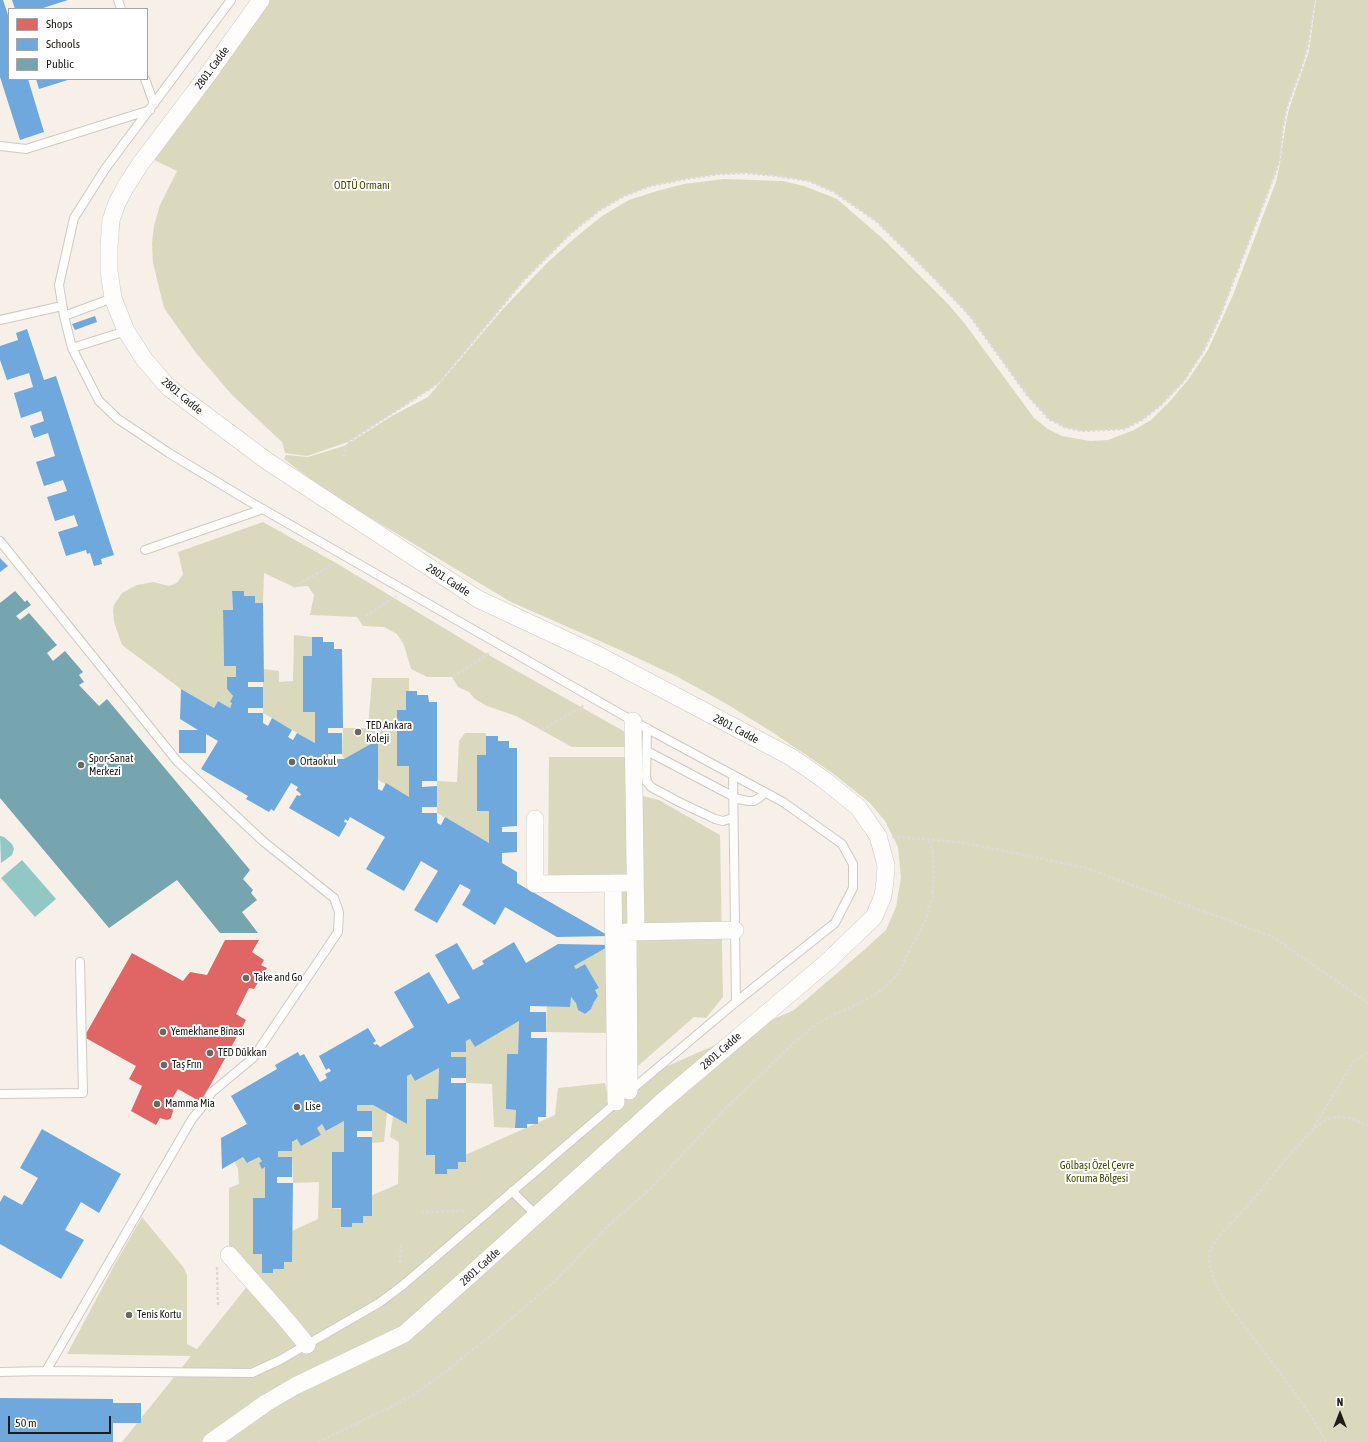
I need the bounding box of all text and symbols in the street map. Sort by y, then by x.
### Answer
legend [8,8,148,80]
text: Shops [46,17,72,31]
text: Schools [46,37,80,51]
street label: 2801. Cadde [192,44,232,92]
text: Public [46,57,74,71]
park label: ODTÜ Ormanı [334,179,390,193]
street label: 2801. Cadde [159,375,205,417]
street label: 2801. Cadde [424,561,472,599]
street label: 2801. Cadde [711,712,761,746]
place label: TED Ankara Koleji [366,719,412,745]
marker: TED Ankara Koleji [353,727,363,737]
place label: Spor-Sanat Merkezi [89,752,133,778]
place label: Ortaokul [300,755,336,769]
marker: Ortaokul [287,757,297,767]
marker: Spor-Sanat Merkezi [76,760,86,770]
place label: Take and Go [254,971,302,985]
marker: Take and Go [241,973,251,983]
place label: Yemekhane Binası [171,1025,245,1039]
marker: Yemekhane Binası [158,1027,168,1037]
street label: 2801. Cadde [698,1030,744,1072]
place label: TED Dükkan [218,1046,267,1060]
marker: TED Dükkan [205,1048,215,1058]
place label: Taş Frın [172,1058,202,1072]
marker: Taş Frın [159,1060,169,1070]
place label: Mamma Mia [165,1097,215,1111]
marker: Mamma Mia [152,1099,162,1109]
place label: Lise [305,1100,321,1114]
marker: Lise [292,1102,302,1112]
park label: Gölbaşı Özel Çevre Koruma Bölgesi [1060,1159,1134,1185]
street label: 2801. Cadde [457,1245,503,1289]
place label: Tenis Kortu [137,1308,181,1322]
marker: Tenis Kortu [124,1310,134,1320]
north arrow [1320,1394,1360,1434]
text: N [1337,1396,1343,1408]
scale bar [10,1408,113,1434]
text: 50 m [15,1416,37,1430]

